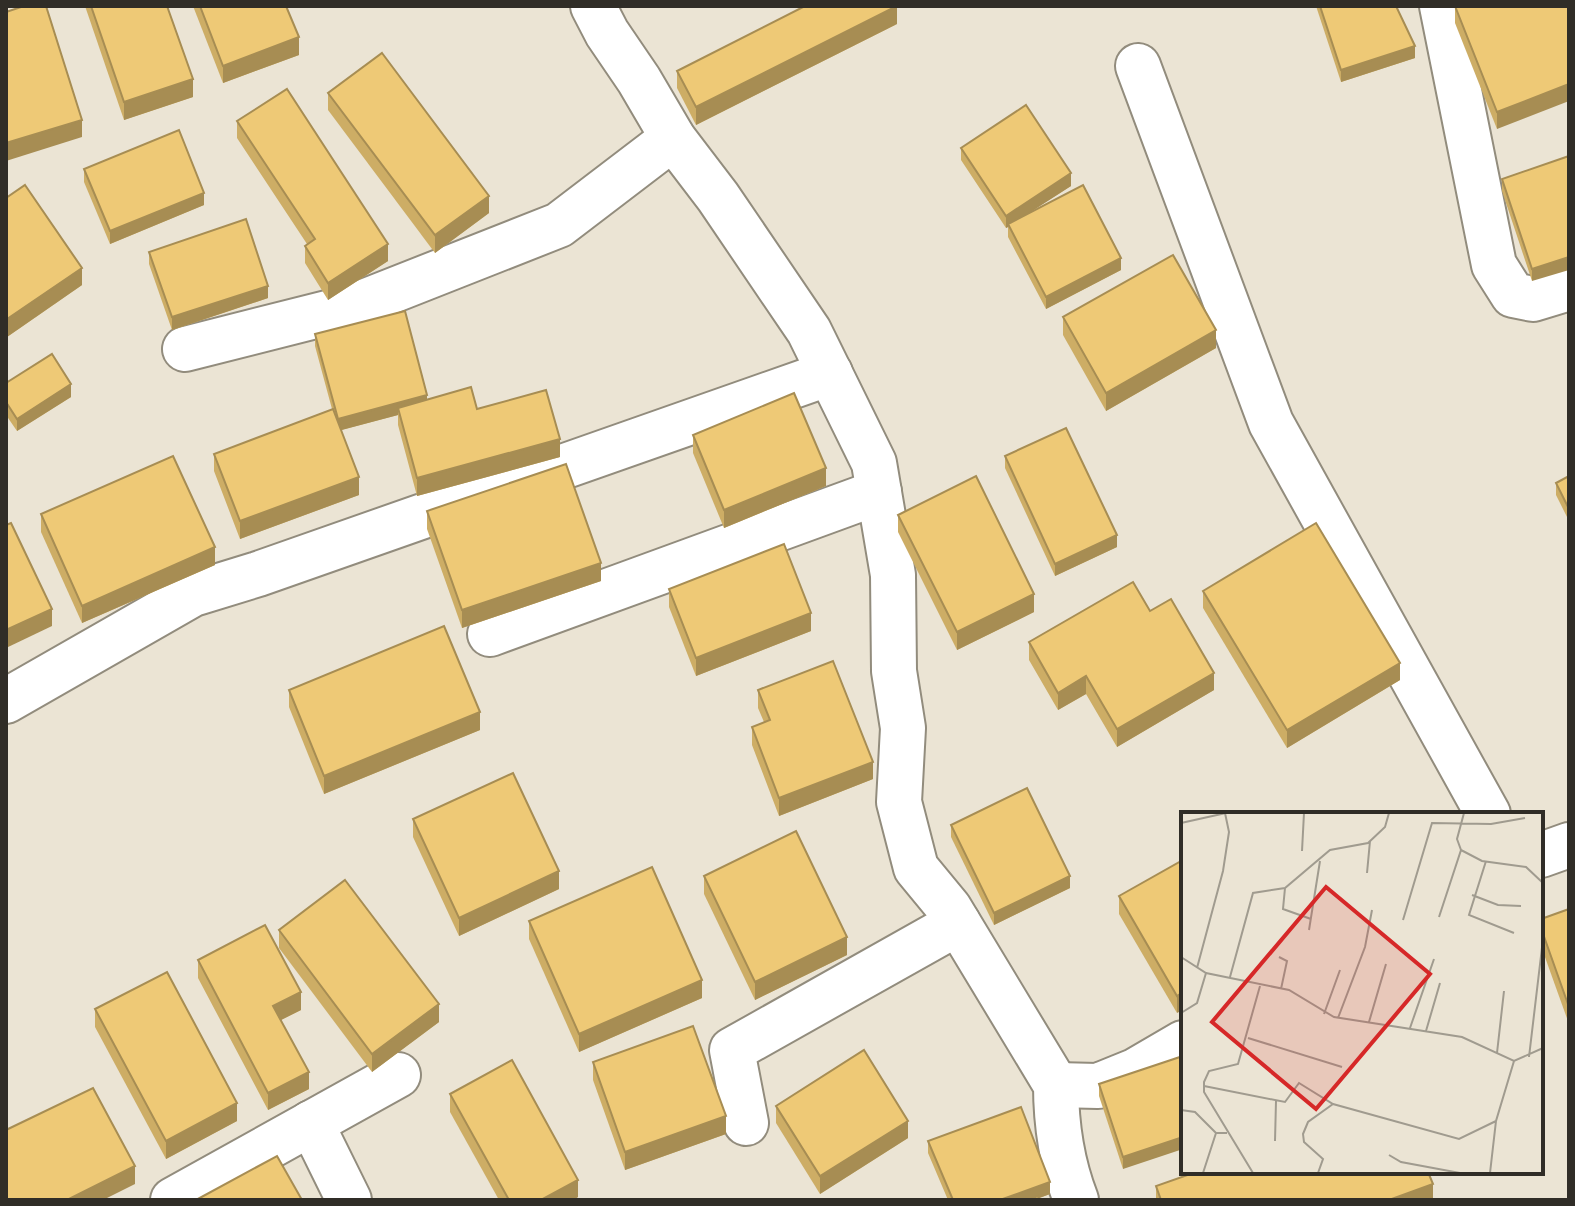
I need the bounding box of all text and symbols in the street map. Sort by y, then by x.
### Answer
inset map [1181,812,1543,1174]

